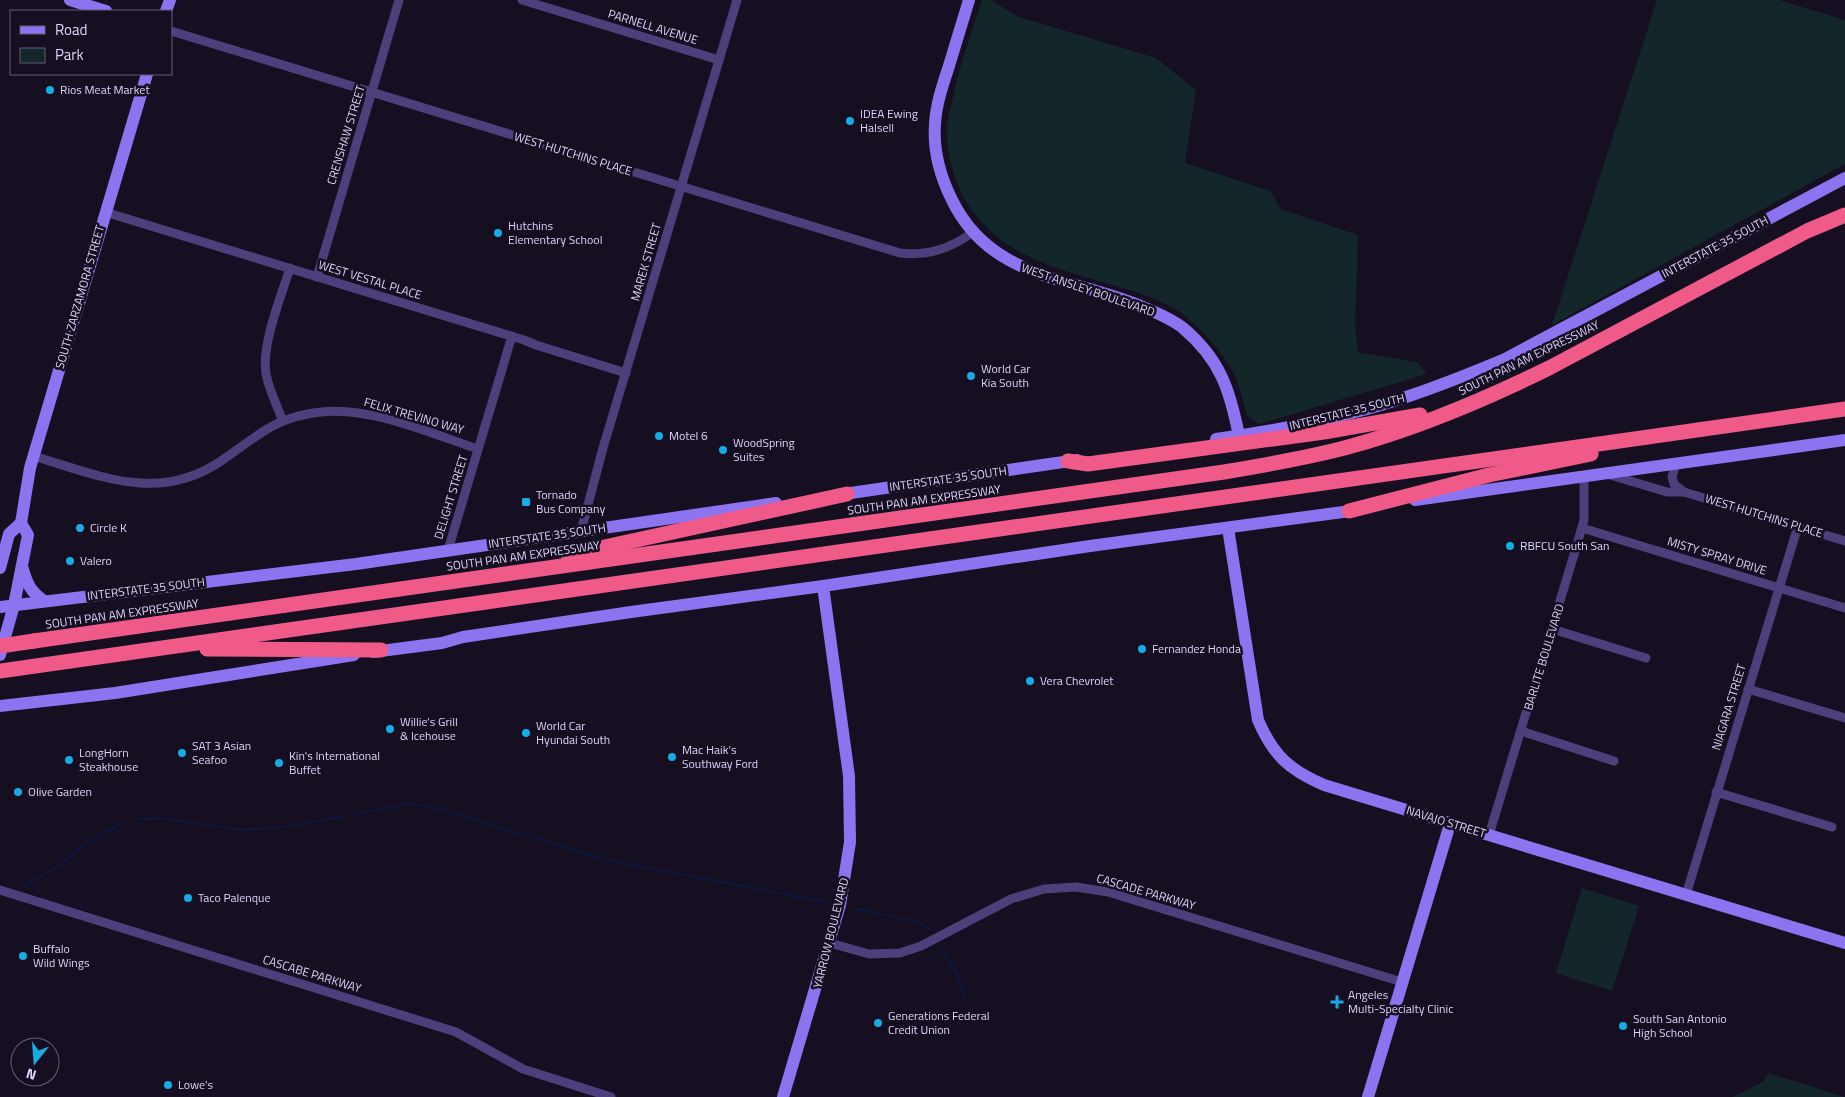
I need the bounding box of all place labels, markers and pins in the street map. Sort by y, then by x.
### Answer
place label: Rios Meat Market [60,80,150,99]
marker: Rios Meat Market [44,84,56,96]
place label: IDEA Ewing Halsell [860,104,918,137]
marker: IDEA Ewing Halsell [844,115,856,127]
place label: Hutchins Elementary School [508,216,602,249]
marker: Hutchins Elementary School [492,227,504,239]
place label: World Car Kia South [981,359,1030,392]
marker: World Car Kia South [965,370,977,382]
place label: Motel 6 [669,426,708,445]
marker: Motel 6 [653,430,665,442]
place label: WoodSpring Suites [733,433,795,466]
marker: WoodSpring Suites [717,444,729,456]
place label: Tornado Bus Company [536,485,605,518]
marker: Tornado Bus Company [520,496,532,508]
place label: Circle K [90,518,127,537]
marker: Circle K [74,522,86,534]
place label: RBFCU South San [1520,536,1609,555]
marker: RBFCU South San [1504,540,1516,552]
place label: Valero [80,551,112,570]
marker: Valero [64,555,76,567]
place label: Fernandez Honda [1152,639,1241,658]
marker: Fernandez Honda [1136,643,1148,655]
place label: Vera Chevrolet [1040,671,1114,690]
marker: Vera Chevrolet [1024,675,1036,687]
place label: Willie's Grill & Icehouse [400,712,458,745]
place label: World Car Hyundai South [536,716,610,749]
marker: Willie's Grill & Icehouse [384,723,396,735]
marker: World Car Hyundai South [520,727,532,739]
place label: SAT 3 Asian Seafoo [192,736,251,769]
place label: Mac Haik's Southway Ford [682,740,758,773]
place label: LongHorn Steakhouse [79,743,138,776]
place label: Kin's International Buffet [289,746,380,779]
marker: SAT 3 Asian Seafoo [176,747,188,759]
marker: Mac Haik's Southway Ford [666,751,678,763]
marker: LongHorn Steakhouse [63,754,75,766]
marker: Kin's International Buffet [273,757,285,769]
place label: Olive Garden [28,782,92,801]
marker: Olive Garden [12,786,24,798]
place label: Taco Palenque [198,888,270,907]
marker: Taco Palenque [182,892,194,904]
place label: Buffalo Wild Wings [33,939,90,972]
marker: Buffalo Wild Wings [17,950,29,962]
place label: Angeles Multi-Specialty Clinic [1348,985,1453,1018]
marker: Angeles Multi-Specialty Clinic [1330,995,1344,1009]
place label: Generations Federal Credit Union [888,1006,989,1039]
place label: South San Antonio High School [1633,1009,1727,1042]
marker: Generations Federal Credit Union [872,1017,884,1029]
marker: South San Antonio High School [1617,1020,1629,1032]
place label: Lowe's [178,1075,213,1094]
marker: Lowe's [162,1079,174,1091]

